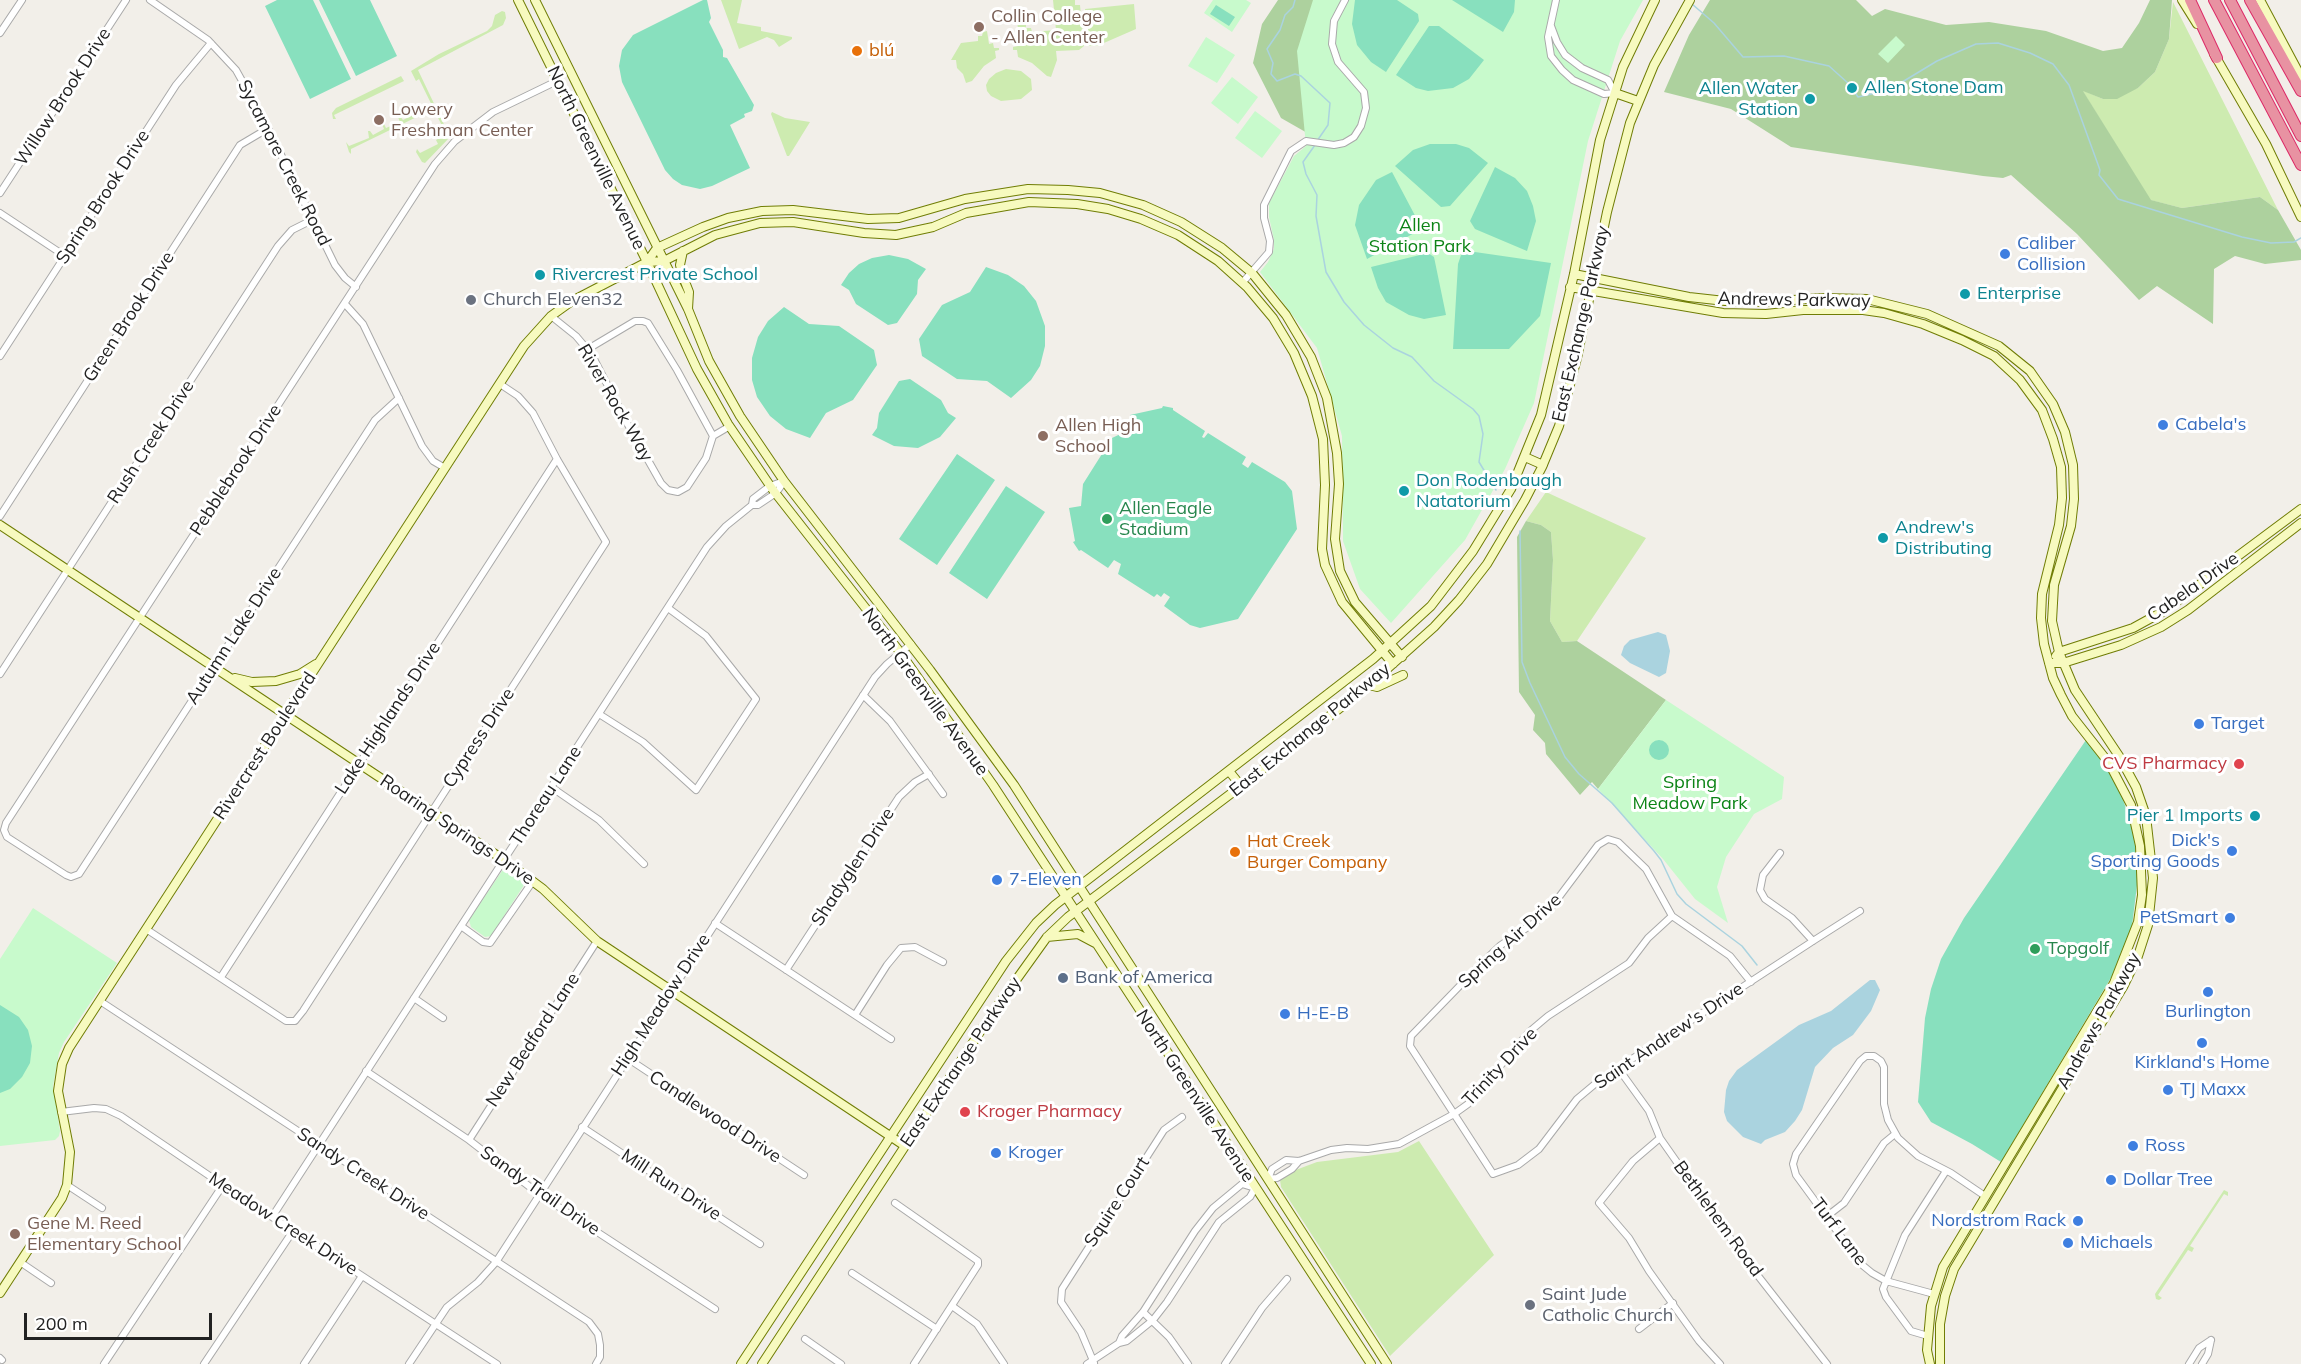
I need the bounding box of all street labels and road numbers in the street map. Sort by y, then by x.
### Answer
street label: Willow Brook Drive [10,24,116,170]
street label: North Greenville Avenue [542,63,650,253]
street label: Sycamore Creek Road [233,76,335,250]
street label: Spring Brook Drive [52,126,154,268]
street label: East Exchange Parkway [1548,224,1614,424]
street label: Green Brook Drive [79,248,179,386]
street label: Andrews Parkway [1717,288,1871,312]
street label: River Rock Way [573,341,657,465]
street label: Rush Creek Drive [103,376,199,508]
street label: Pebblebrook Drive [186,400,286,540]
street label: Cabela Drive [2143,548,2243,626]
street label: Autumn Lake Drive [182,563,286,709]
street label: North Greenville Avenue [857,604,993,780]
street label: Lake Highlands Drive [331,638,445,798]
street label: East Exchange Parkway [1225,658,1395,802]
street label: Rivercrest Boulevard [209,668,321,824]
street label: Cypress Drive [439,684,519,792]
street label: Thoreau Lane [506,742,586,850]
street label: Roaring Springs Drive [376,770,538,890]
street label: Shadyglen Drive [807,804,899,930]
street label: Spring Air Drive [1454,889,1566,993]
street label: High Meadow Drive [607,930,715,1080]
street label: Andrews Parkway [2052,949,2146,1093]
street label: New Bedford Lane [482,969,584,1111]
street label: East Exchange Parkway [896,973,1026,1151]
street label: Saint Andrew's Drive [1590,978,1748,1094]
street label: North Greenville Avenue [1131,1006,1259,1186]
street label: Trinity Drive [1458,1023,1542,1111]
street label: Candlewood Drive [645,1066,785,1168]
street label: Sandy Creek Drive [293,1123,433,1225]
street label: Sandy Trail Drive [476,1142,604,1240]
street label: Mill Run Drive [617,1145,725,1225]
street label: Squire Court [1080,1153,1154,1251]
street label: Bethlehem Road [1669,1157,1767,1281]
street label: Meadow Creek Drive [205,1168,361,1280]
street label: Turf Lane [1807,1194,1871,1270]

